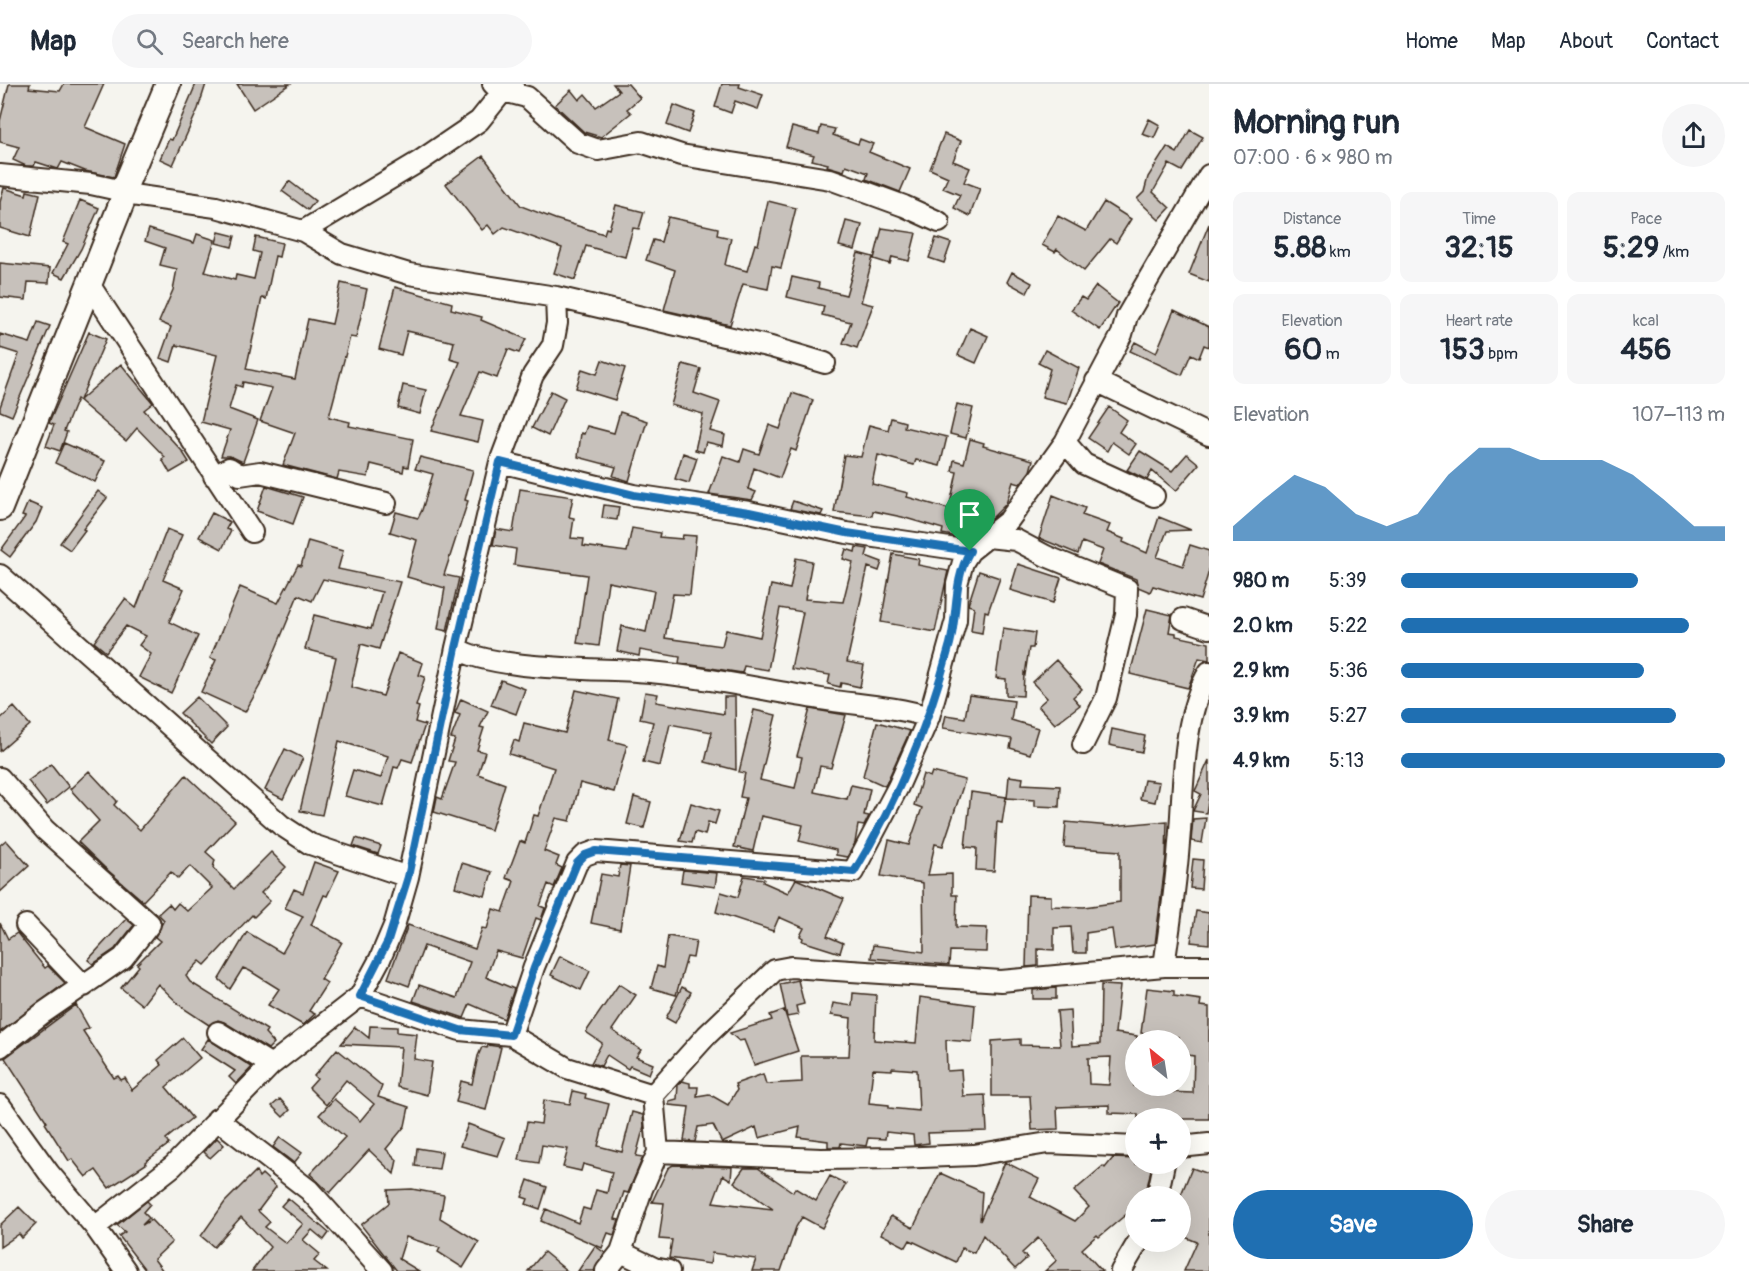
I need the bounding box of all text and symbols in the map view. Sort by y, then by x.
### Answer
search box [112,14,532,68]
text: Map [30,24,76,59]
icon: search [133,25,166,58]
text: Search here [181,27,289,55]
text: Home [1405,28,1458,55]
text: Map [1491,28,1526,55]
text: About [1559,28,1613,55]
text: Contact [1646,28,1719,55]
text: Morning run [1233,102,1400,143]
button: share [1662,104,1725,167]
text: 07:00 · 6 × 980 m [1233,145,1393,170]
text: Distance [1283,209,1341,229]
text: Time [1462,209,1496,229]
text: Pace [1630,209,1662,229]
text: 5.88 [1273,229,1326,266]
text: 32:15 [1444,229,1514,266]
text: 5:29 [1603,229,1659,266]
text: km [1326,242,1351,262]
text: /km [1659,242,1689,262]
text: Elevation [1282,311,1342,331]
text: Heart rate [1445,311,1513,331]
text: kcal [1633,311,1659,331]
text: 60 [1284,331,1322,368]
text: 153 [1440,331,1485,368]
text: 456 [1620,331,1672,368]
text: m [1322,344,1340,364]
text: bpm [1485,344,1518,364]
text: Elevation [1233,402,1309,427]
text: 107–113 m [1632,402,1725,427]
pin [944,489,995,551]
icon: arrive [953,498,986,531]
text: 980 m [1233,568,1289,593]
text: 5:39 [1329,568,1367,593]
text: 2.0 km [1233,613,1293,638]
text: 5:22 [1329,613,1368,638]
text: 2.9 km [1233,658,1289,683]
text: 5:36 [1329,658,1368,683]
text: 3.9 km [1233,703,1289,728]
text: 5:27 [1329,703,1367,728]
text: 4.9 km [1233,748,1290,773]
text: 5:13 [1329,748,1364,773]
north arrow [1125,1030,1191,1096]
map controls [1125,1030,1191,1252]
button: + [1125,1108,1191,1174]
button: − [1125,1186,1191,1252]
button: Save [1233,1190,1473,1259]
button: Share [1485,1190,1725,1259]

